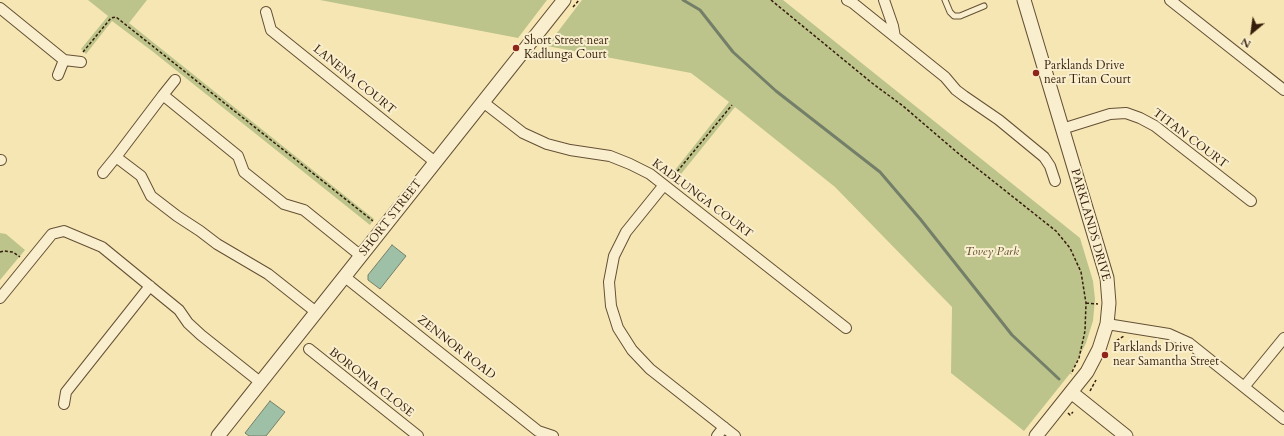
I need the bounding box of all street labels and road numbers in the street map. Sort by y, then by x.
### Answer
street label: LANENA COURT [310,42,398,118]
street label: TITAN COURT [1150,106,1230,172]
street label: KADLUNGA COURT [649,156,755,242]
street label: PARKLANDS DRIVE [1067,167,1113,283]
street label: SHORT STREET [357,177,425,259]
street label: ZENNOR ROAD [414,313,498,383]
street label: BORONIA CLOSE [326,345,416,421]

